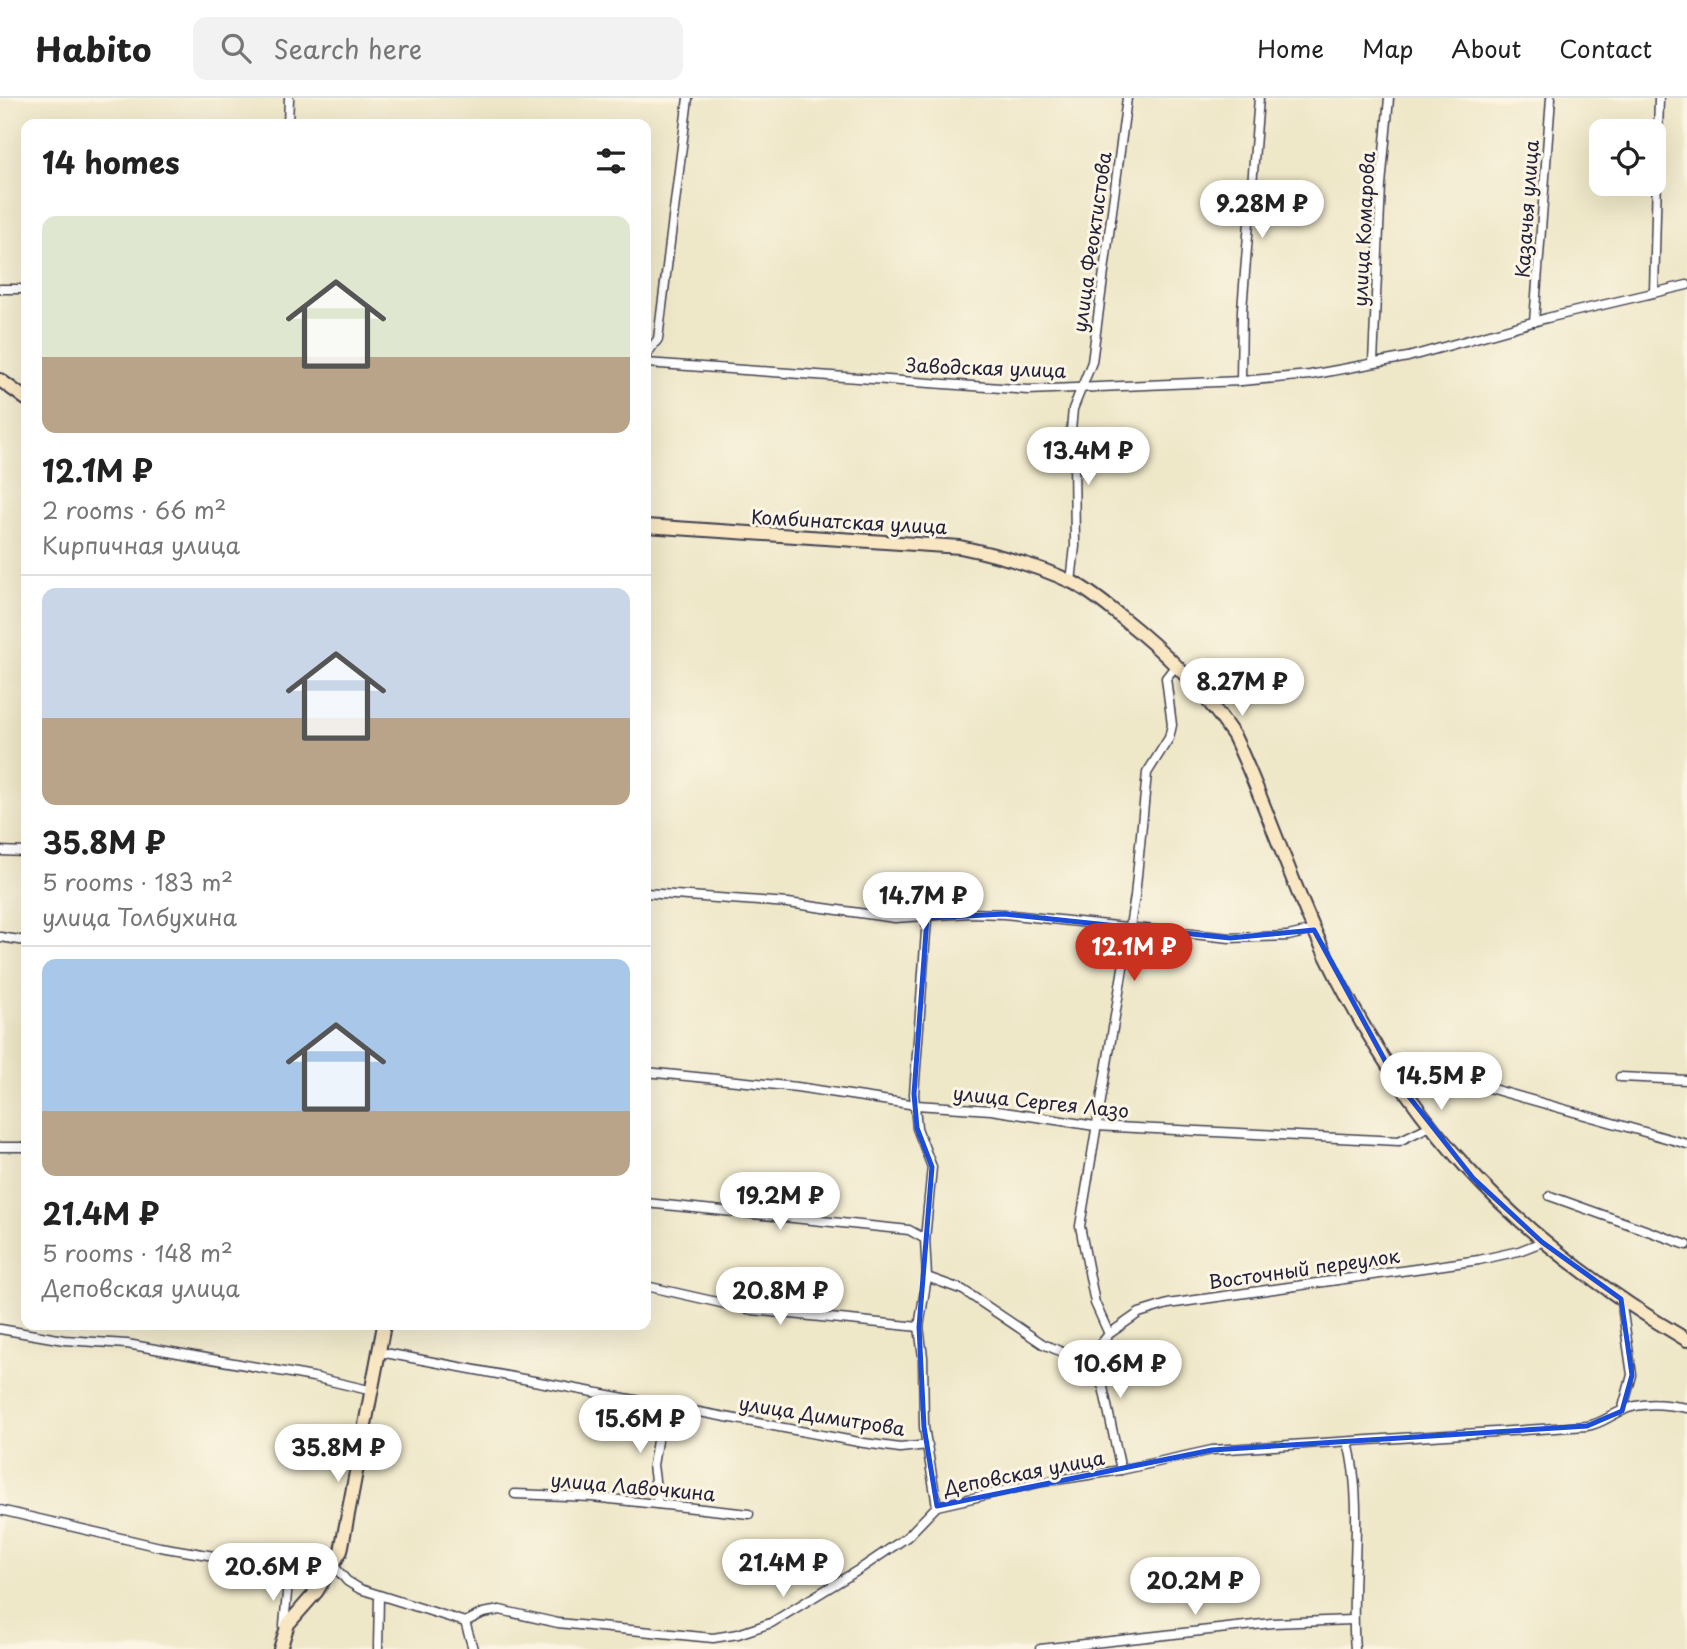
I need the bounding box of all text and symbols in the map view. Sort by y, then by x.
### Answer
search box [193,17,683,80]
text: Habito [35,23,151,73]
icon: search [217,29,255,67]
text: Search here [273,29,422,68]
text: Home [1257,30,1324,66]
text: Map [1362,30,1413,66]
text: About [1451,30,1521,66]
text: Contact [1559,30,1652,66]
map controls [1589,119,1666,196]
button: locate [1589,119,1666,196]
text: 14 homes [42,139,180,184]
street label: Казачья улица [1507,139,1545,279]
icon: filters [592,142,630,180]
street label: улица Феоктистова [1064,150,1118,334]
street label: улица Комарова [1345,151,1381,307]
pin: 9.28M ₽ [1197,180,1327,240]
text: 9.28M ₽ [1216,185,1308,220]
icon: home [273,261,399,387]
street label: Заводская улица [905,350,1067,384]
pin: 13.4M ₽ [1023,428,1153,487]
text: 13.4M ₽ [1043,432,1133,467]
text: 12.1M ₽ [42,447,153,492]
text: 2 rooms · 66 m² [42,492,226,527]
street label: Комбинатская улица [750,502,948,540]
text: Кирпичная улица [42,527,240,562]
icon: home [273,633,399,759]
pin: 8.27M ₽ [1177,658,1307,718]
text: 8.27M ₽ [1196,663,1288,698]
text: 35.8M ₽ [42,819,166,864]
text: 5 rooms · 183 m² [42,864,233,899]
pin: 14.7M ₽ [858,872,988,932]
text: 14.7M ₽ [879,877,967,912]
text: улица Толбухина [42,899,237,934]
pin: 12.1M ₽ [1069,924,1199,983]
text: 12.1M ₽ [1091,928,1177,963]
icon: home [273,1004,399,1130]
pin: 14.5M ₽ [1376,1052,1506,1112]
text: 14.5M ₽ [1396,1057,1486,1092]
street label: улица Сергея Лазо [952,1078,1131,1124]
pin: 19.2M ₽ [715,1172,845,1232]
text: 19.2M ₽ [736,1177,824,1212]
text: 21.4M ₽ [42,1190,159,1235]
text: 5 rooms · 148 m² [42,1235,233,1270]
street label: Восточный переулок [1207,1241,1402,1295]
pin: 20.8M ₽ [715,1268,845,1327]
text: Деповская улица [42,1270,240,1305]
text: 20.8M ₽ [732,1272,828,1307]
pin: 10.6M ₽ [1055,1340,1185,1400]
text: 10.6M ₽ [1074,1345,1166,1380]
street label: улица Димитрова [737,1388,907,1442]
pin: 15.6M ₽ [575,1396,705,1455]
text: 15.6M ₽ [595,1400,685,1435]
pin: 35.8M ₽ [273,1424,403,1484]
text: 35.8M ₽ [291,1429,385,1464]
street label: Деповская улица [940,1443,1107,1502]
street label: улица Лавочкина [549,1465,717,1507]
pin: 21.4M ₽ [718,1540,848,1599]
pin: 20.6M ₽ [208,1544,338,1603]
text: 21.4M ₽ [738,1544,828,1579]
text: 20.6M ₽ [224,1548,322,1583]
pin: 20.2M ₽ [1130,1558,1260,1617]
text: 20.2M ₽ [1146,1562,1244,1597]

